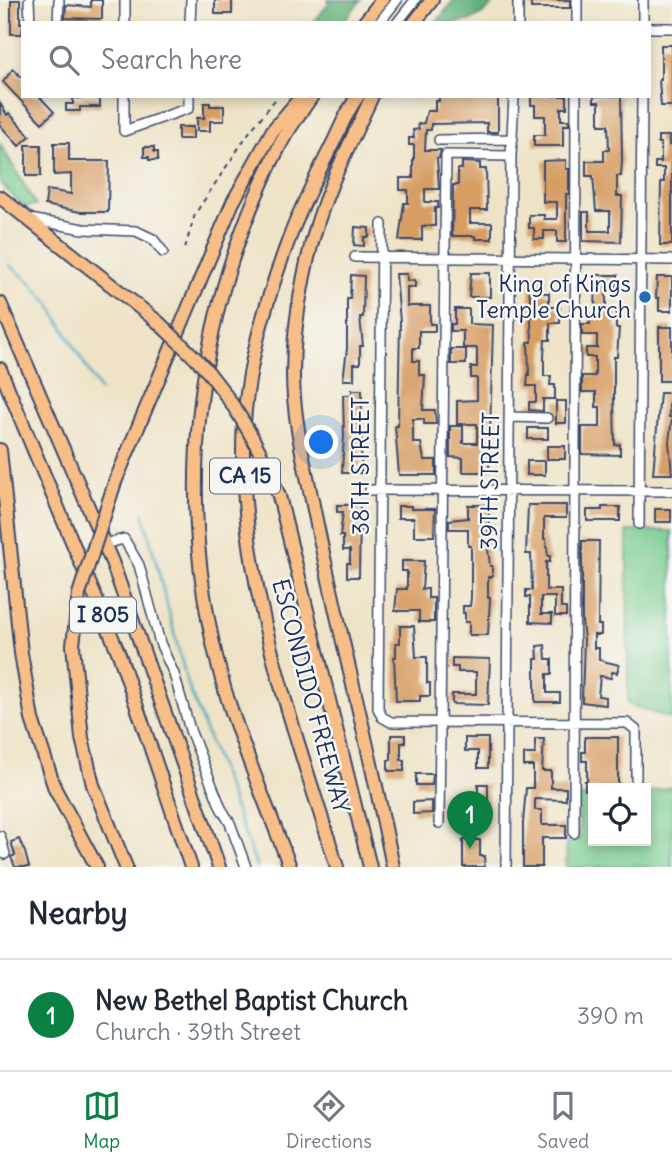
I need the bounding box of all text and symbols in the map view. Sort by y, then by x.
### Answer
search box [21,21,651,98]
icon: search [45,41,83,79]
text: Search here [101,43,242,76]
place label: King of Kings Temple Church [476,269,631,324]
marker: King of Kings Temple Church [637,289,653,305]
street label: 38TH STREET [346,397,375,535]
street label: 39TH STREET [474,412,505,550]
your location [304,425,338,459]
road number: CA 15 [210,458,280,494]
street label: ESCONDIDO FREEWAY [266,575,357,816]
road number: I 805 [70,598,136,632]
map controls [588,783,651,846]
button: locate [588,783,651,846]
pin: 1 [447,791,493,849]
text: Nearby [28,894,128,932]
text: New Bethel Baptist Church [95,984,408,1017]
text: 1 [46,1001,56,1030]
text: 390 m [577,1001,644,1030]
text: Church · 39th Street [95,1017,301,1046]
tab: Map [83,1087,121,1153]
tab: Directions [286,1087,372,1153]
tab: Saved [537,1087,589,1153]

